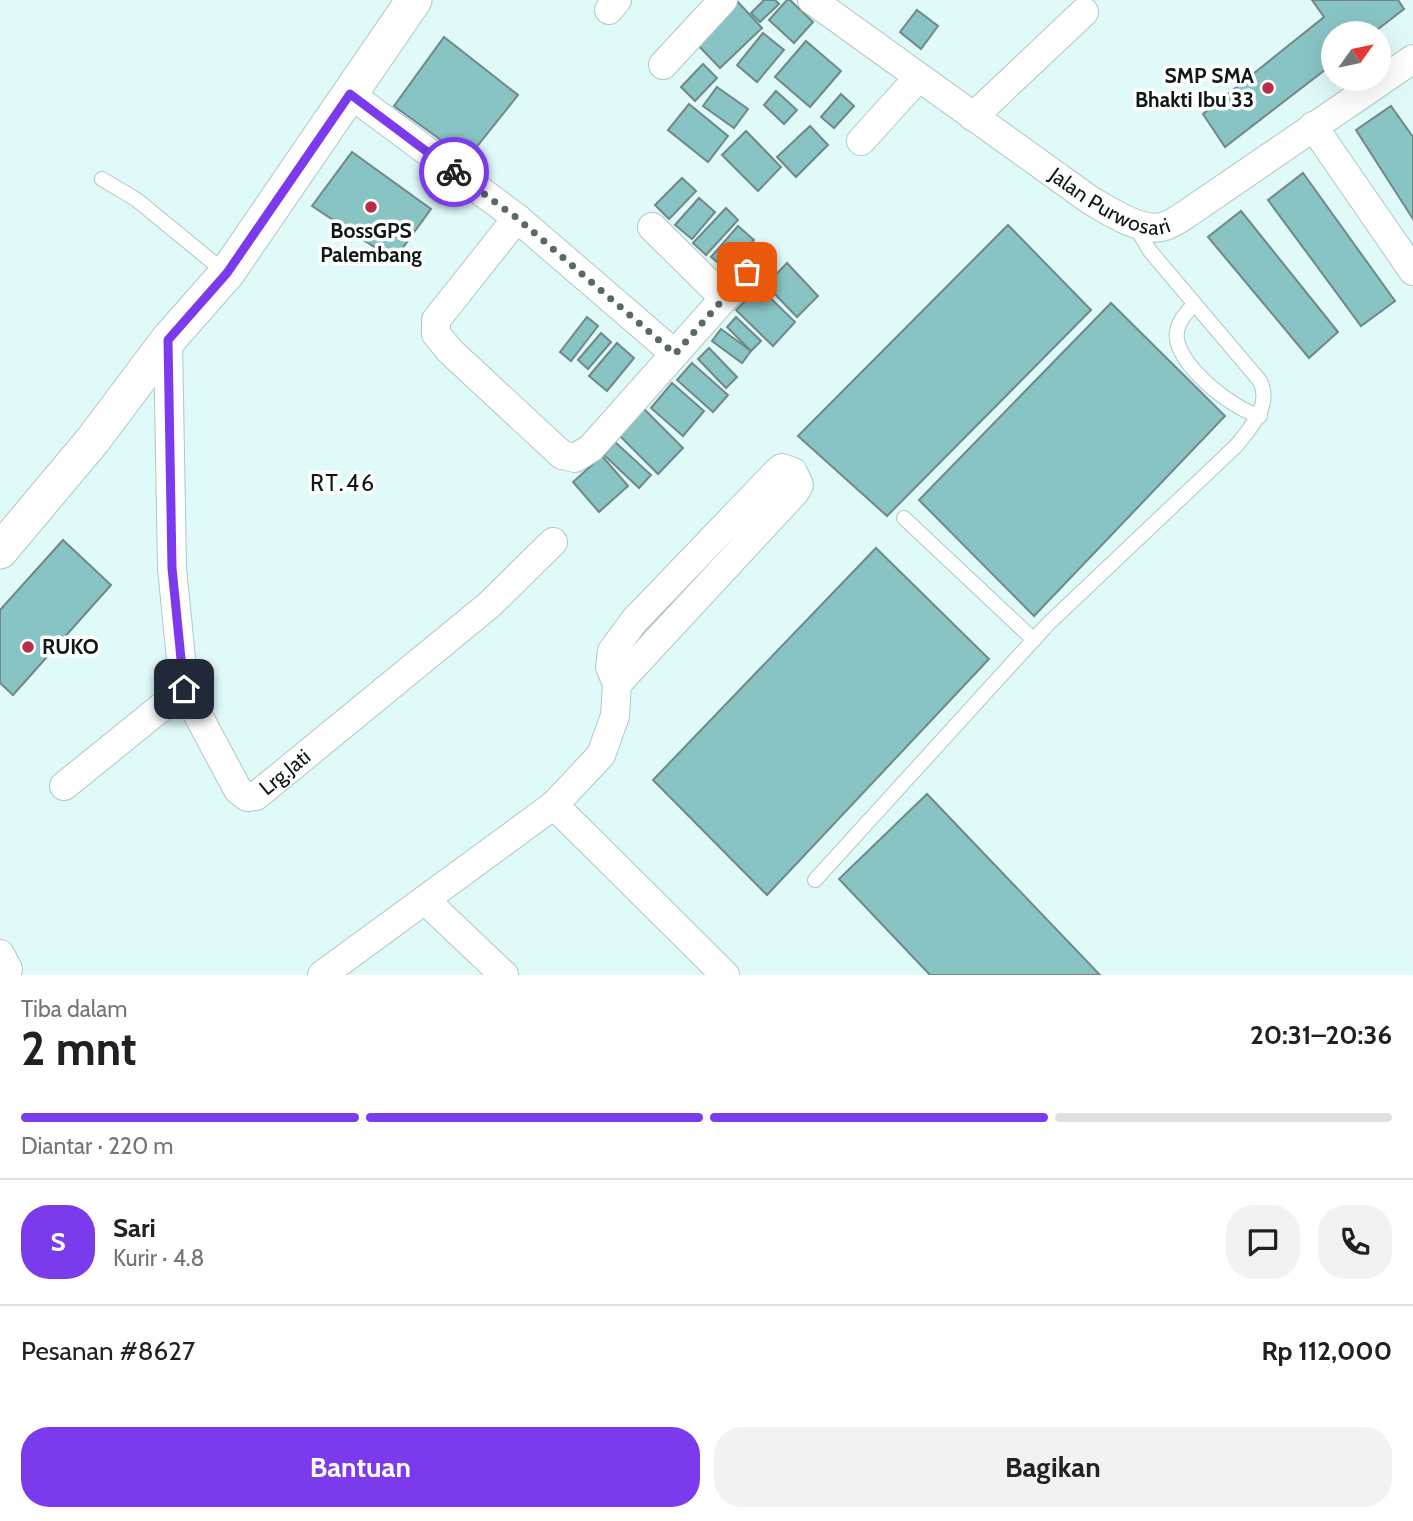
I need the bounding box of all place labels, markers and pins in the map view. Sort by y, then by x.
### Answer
place label: SMP SMA Bhakti Ibu 33 [1135,63,1255,112]
marker: SMP SMA Bhakti Ibu 33 [1260,80,1276,96]
marker: BossGPS Palembang [363,199,379,215]
place label: BossGPS Palembang [320,218,422,267]
pin [717,242,777,302]
place label: RUKO [42,634,99,659]
marker: RUKO [20,639,36,655]
pin [154,659,214,719]

